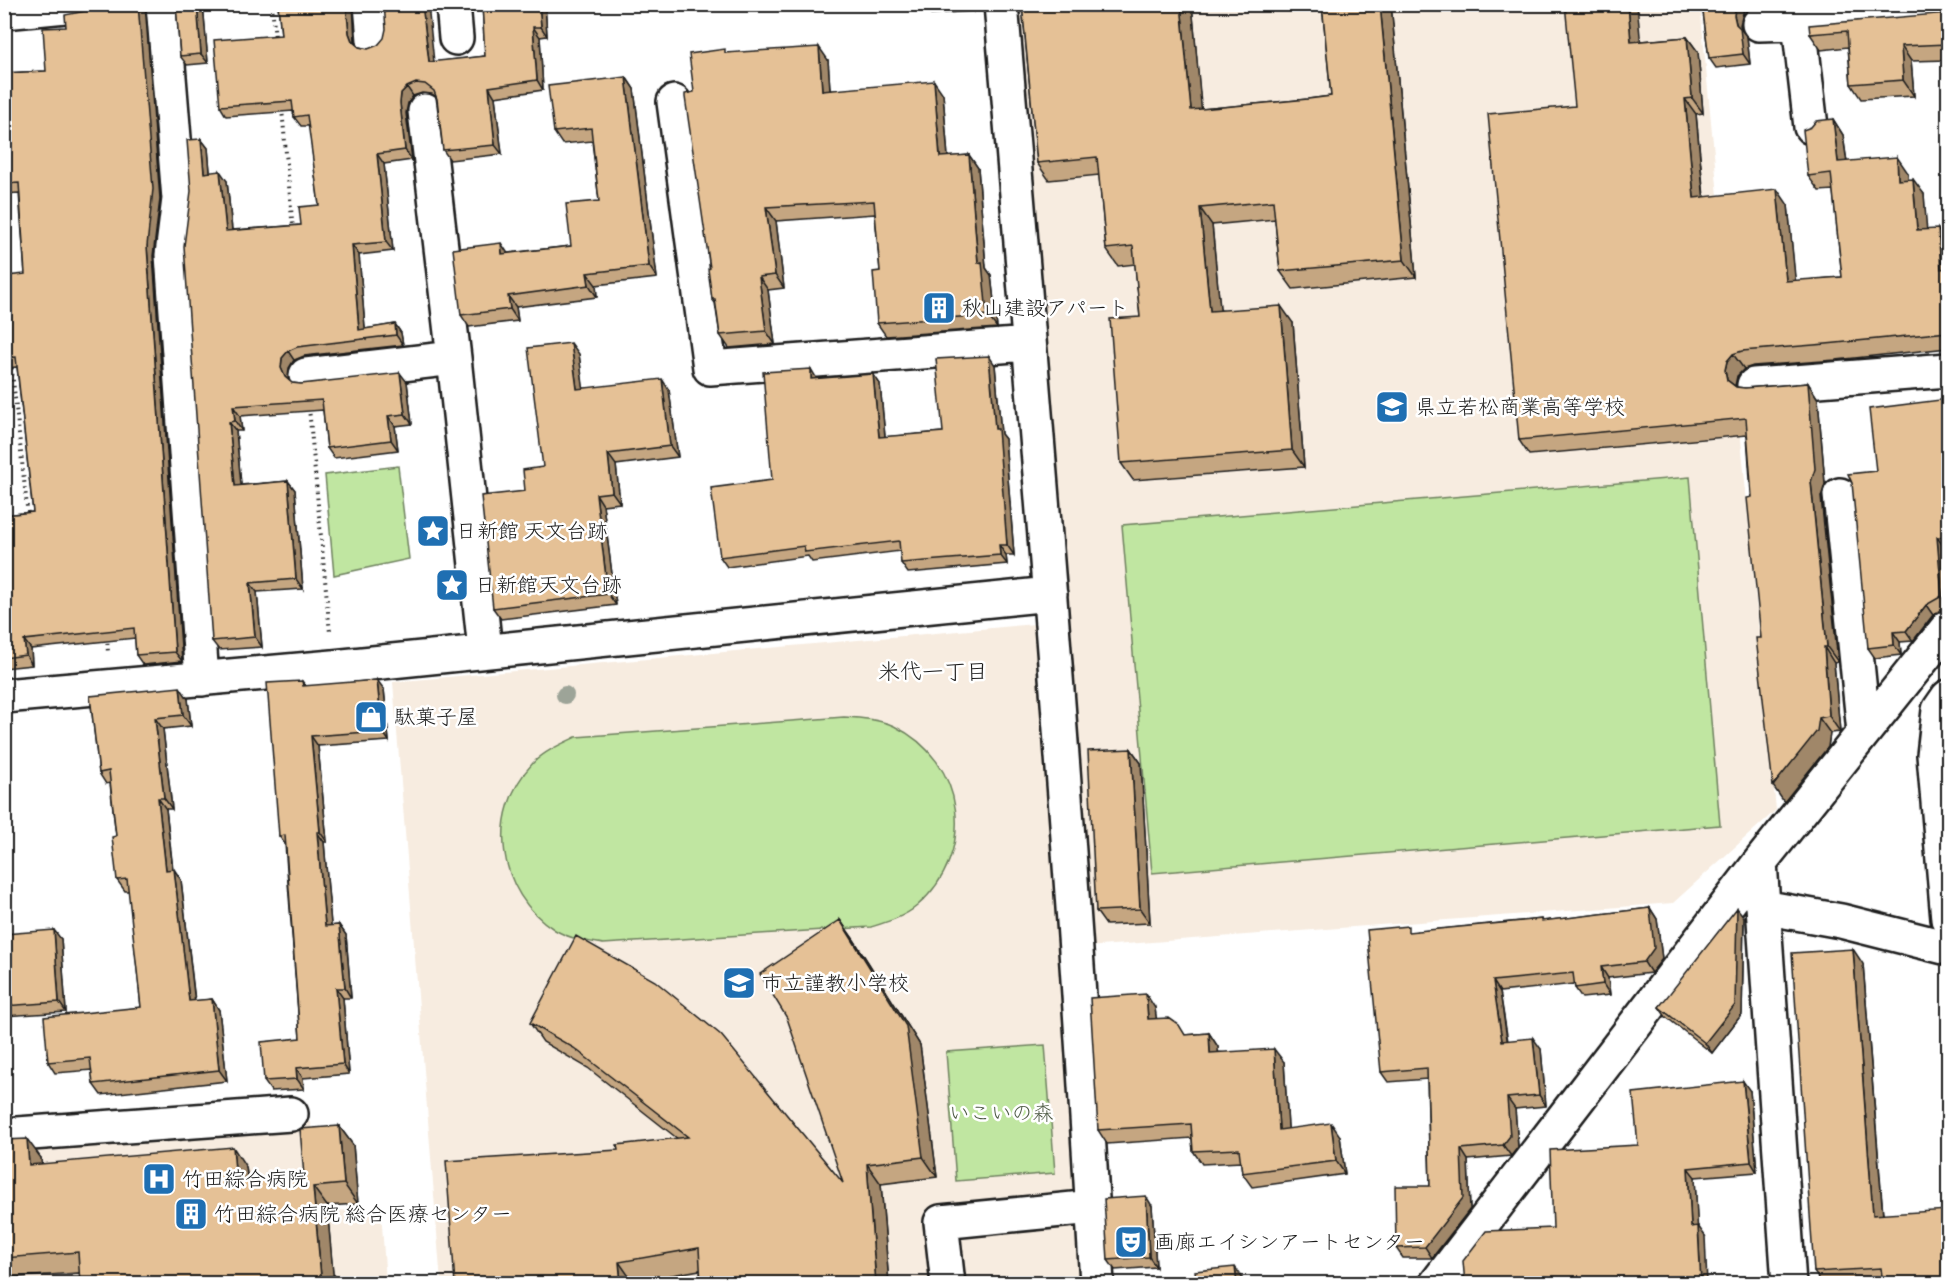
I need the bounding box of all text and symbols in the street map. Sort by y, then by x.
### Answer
building icon: 秋山建設アパート [921,290,957,326]
place label: 秋山建設アパート [962,296,1129,326]
school or university icon: 県立若松商業高等学校 [1374,389,1410,425]
place label: 県立若松商業高等学校 [1415,395,1625,425]
place icon: 日新館 天文台跡 [415,513,451,549]
place label: 日新館 天文台跡 [456,519,608,549]
place icon: 日新館天文台跡 [434,567,470,603]
place label: 日新館天文台跡 [475,573,622,603]
district label: 米代一丁目 [878,659,988,690]
shop icon: 駄菓子屋 [353,699,389,735]
place label: 駄菓子屋 [394,705,478,735]
school or university icon: 市立謹教小学校 [721,965,757,1001]
place label: 市立謹教小学校 [762,971,909,1001]
park label: いこいの森 [949,1101,1054,1131]
hospital icon: 竹田綜合病院 [141,1161,177,1197]
place label: 竹田綜合病院 [182,1167,308,1197]
building icon: 竹田綜合病院 総合医療センター [173,1196,209,1232]
place label: 竹田綜合病院 総合医療センター [214,1202,512,1232]
theatre icon: 画廊エイシンアートセンター [1113,1224,1149,1260]
place label: 画廊エイシンアートセンター [1154,1230,1425,1260]

